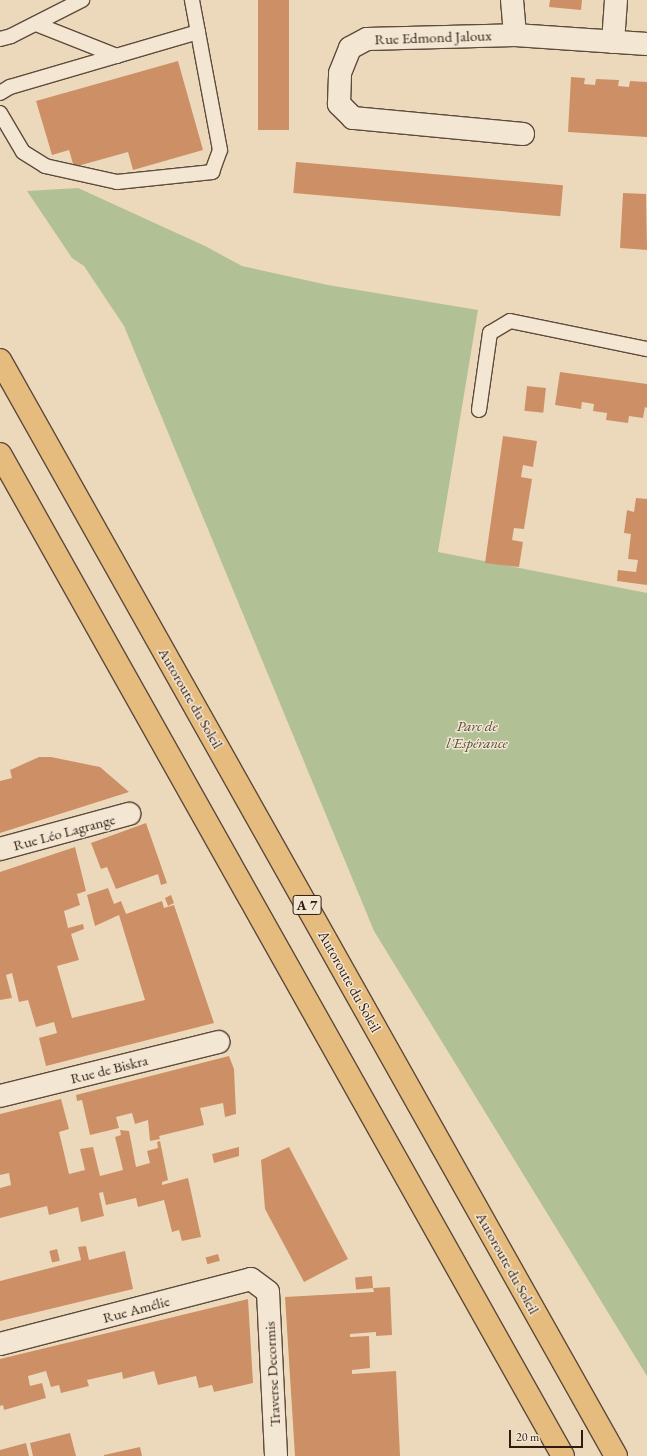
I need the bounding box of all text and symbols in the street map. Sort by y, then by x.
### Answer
street label: Rue Edmond Jaloux [374,26,492,48]
street label: Autoroute du Soleil [155,644,227,752]
park label: Parc de l'Espérance [446,716,508,751]
street label: Rue Léo Lagrange [11,810,117,854]
road number: A 7 [292,893,322,917]
street label: Autoroute du Soleil [315,927,385,1035]
street label: Rue de Biskra [68,1051,150,1087]
street label: Autoroute du Soleil [473,1209,543,1317]
street label: Rue Amélie [101,1291,171,1327]
street label: Traverse Decormis [260,1321,284,1427]
scale bar [511,1422,585,1448]
text: 20 m [516,1429,539,1445]

